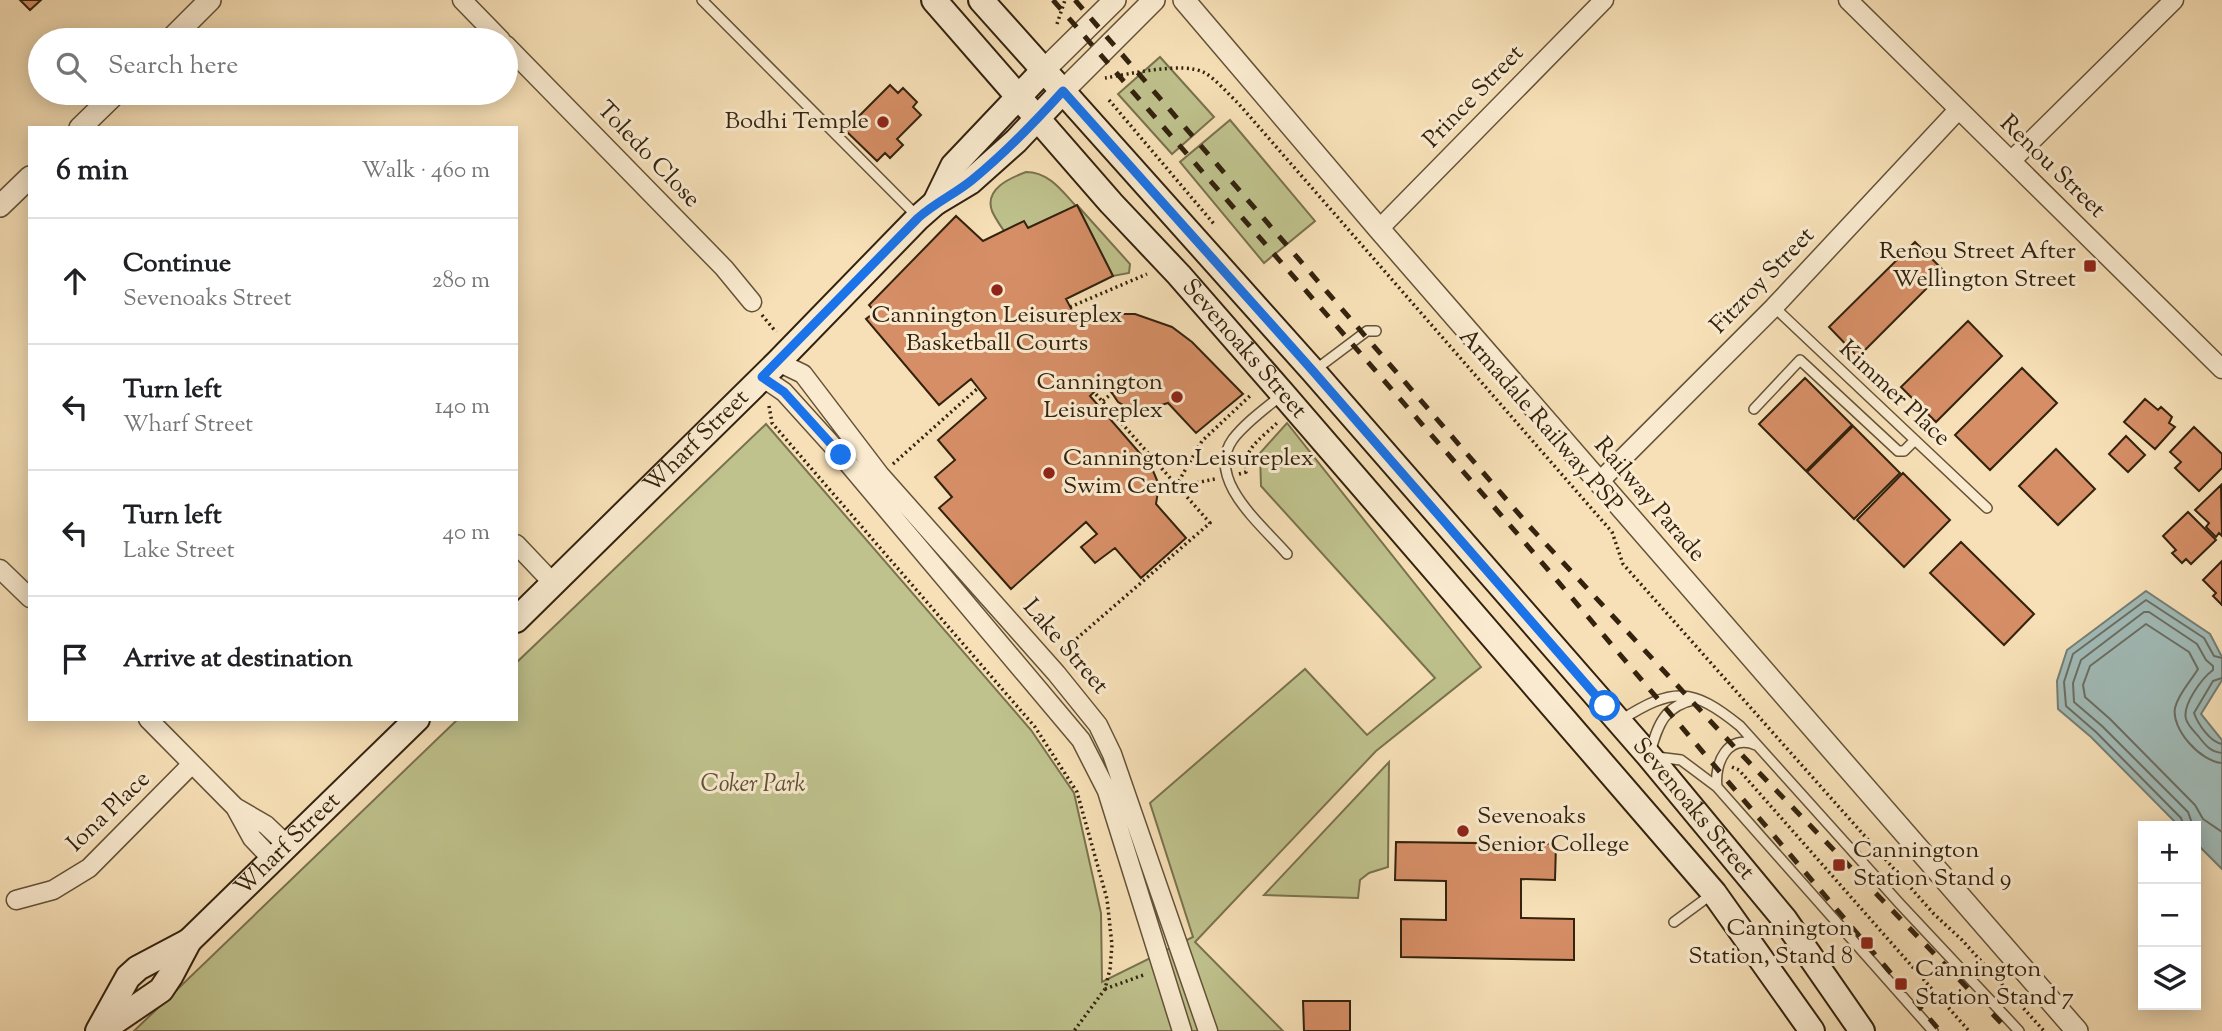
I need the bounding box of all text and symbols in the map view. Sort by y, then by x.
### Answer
search box [28,28,518,105]
street label: Prince Street [1416,38,1532,156]
icon: search [52,48,90,86]
text: Search here [108,48,238,85]
street label: Toledo Close [588,94,708,216]
place label: Bodhi Temple [725,105,869,139]
street label: Renou Street [1991,108,2113,226]
marker: Bodhi Temple [875,114,891,130]
text: 6 min [56,150,128,193]
text: Walk · 460 m [362,155,490,188]
street label: Fitzroy Street [1703,220,1823,342]
place label: Renou Street After Wellington Street [1879,235,2076,297]
text: Continue [123,246,231,283]
marker: Renou Street After Wellington Street [2082,258,2098,274]
icon: ahead [56,262,94,300]
text: 280 m [432,265,490,298]
street label: Sevenoaks Street [1173,272,1315,427]
marker: Cannington Leisureplex Basketball Courts [989,282,1005,298]
text: Sevenoaks Street [123,283,292,316]
place label: Cannington Leisureplex Basketball Courts [872,299,1122,361]
street label: Armadale Railway PSP [1450,321,1630,521]
street label: Kimmer Place [1831,333,1957,455]
place label: Cannington Leisureplex [1037,366,1163,428]
text: Turn left [123,372,222,409]
street label: Wharf Street [637,382,757,502]
icon: left [56,388,94,426]
marker: Cannington Leisureplex [1169,389,1185,405]
text: 140 m [435,391,490,424]
text: Wharf Street [123,409,253,442]
street label: Railway Parade [1585,430,1713,570]
route end [825,439,856,470]
place label: Cannington Leisureplex Swim Centre [1063,442,1314,504]
marker: Cannington Leisureplex Swim Centre [1041,465,1057,481]
text: Turn left [123,498,222,535]
icon: left [56,514,94,552]
text: 40 m [443,517,490,550]
text: Lake Street [123,535,235,568]
street label: Lake Street [1014,592,1116,702]
icon: arrive [56,640,94,678]
text: Arrive at destination [123,641,353,678]
route start [1589,690,1620,721]
street label: Sevenoaks Street [1624,731,1762,888]
street label: Iona Place [60,764,158,860]
park label: Coker Park [701,768,806,802]
street label: Wharf Street [227,785,348,904]
place label: Sevenoaks Senior College [1477,800,1629,862]
map controls [2138,821,2201,1010]
button: + [2138,821,2201,884]
marker: Sevenoaks Senior College [1455,823,1471,839]
place label: Cannington Station Stand 9 [1853,834,2012,896]
marker: Cannington Station Stand 9 [1831,857,1847,873]
button: − [2138,884,2201,947]
place label: Cannington Station, Stand 8 [1688,912,1853,974]
marker: Cannington Station, Stand 8 [1859,935,1875,951]
button: layers [2138,947,2201,1010]
place label: Cannington Station Stand 7 [1915,953,2074,1015]
marker: Cannington Station Stand 7 [1893,976,1909,992]

